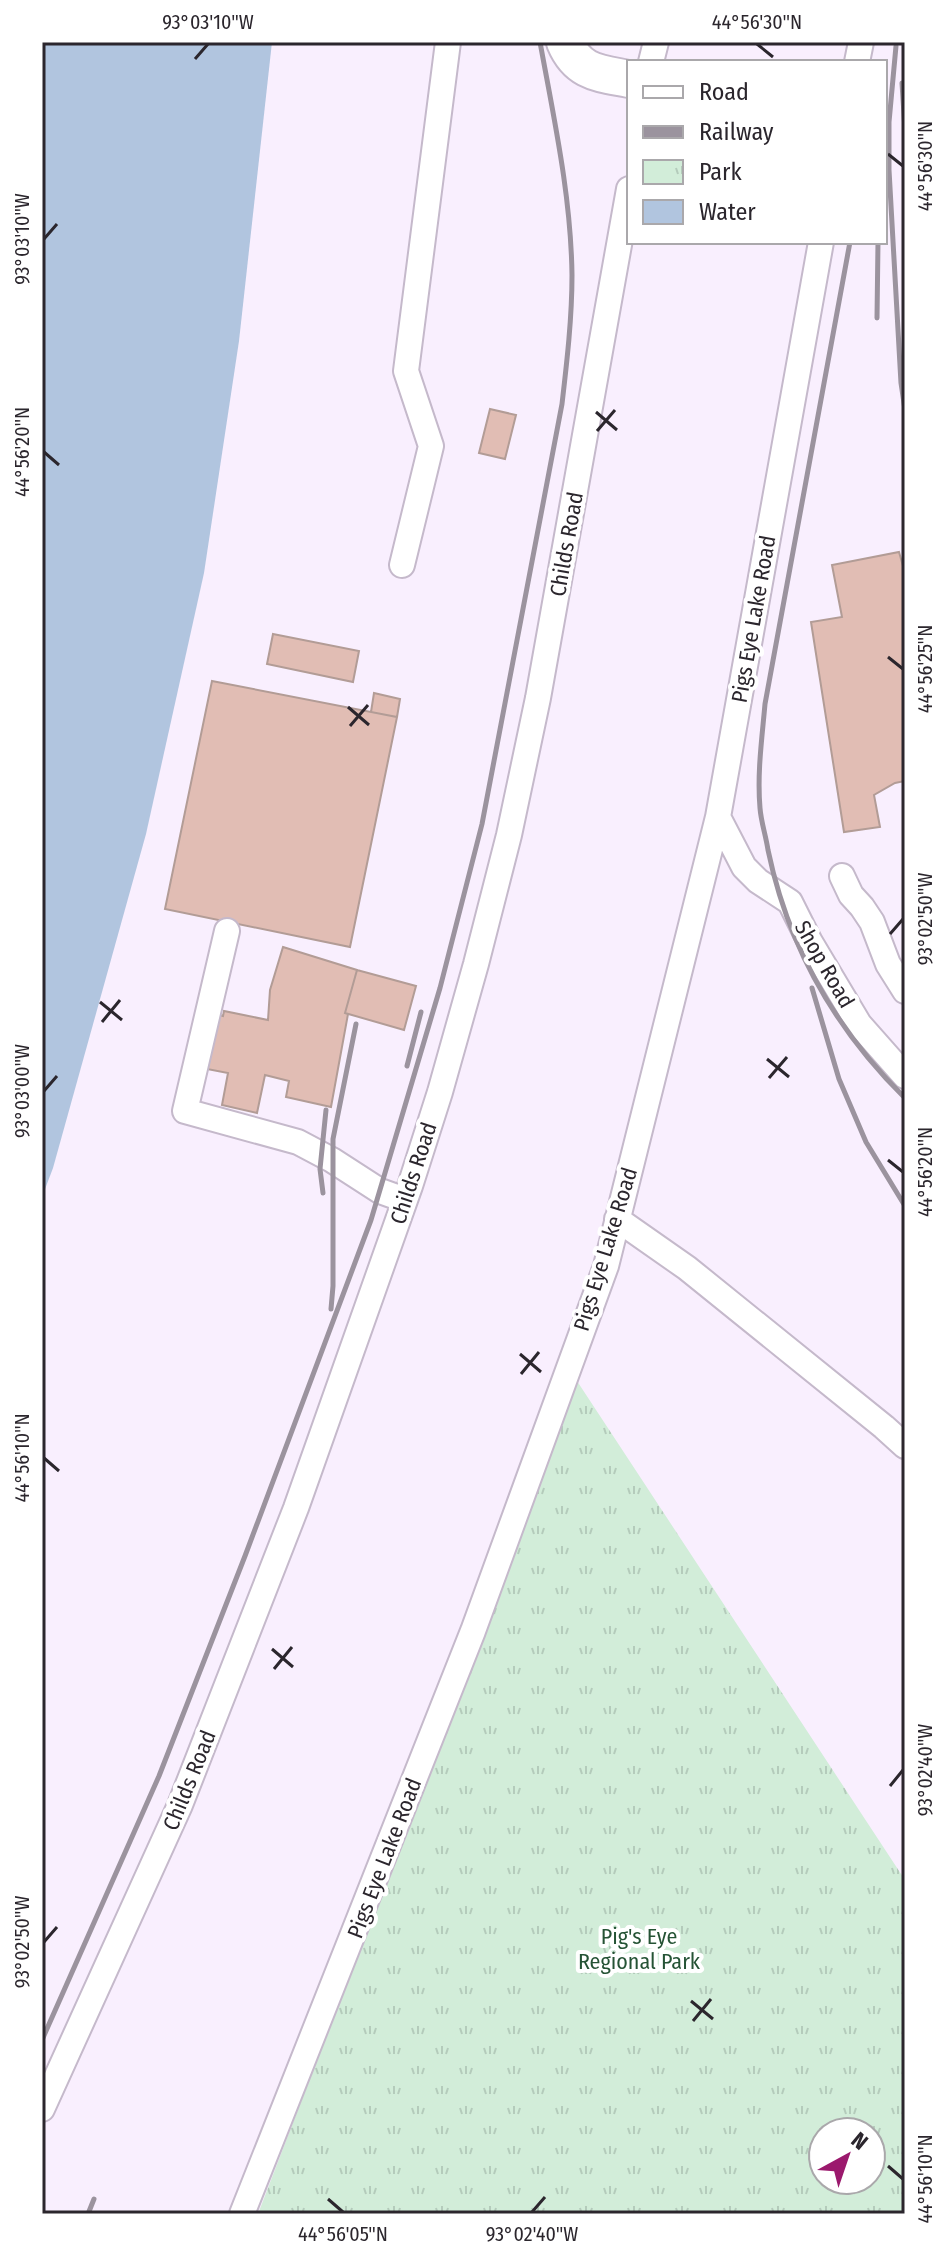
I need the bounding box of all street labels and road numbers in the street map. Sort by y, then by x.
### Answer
street label: Childs Road [544,490,589,599]
street label: Pigs Eye Lake Road [725,533,782,705]
street label: Shop Road [789,916,860,1013]
street label: Childs Road [384,1119,443,1228]
street label: Pigs Eye Lake Road [568,1164,643,1334]
street label: Childs Road [157,1726,222,1834]
street label: Pigs Eye Lake Road [341,1774,427,1942]

